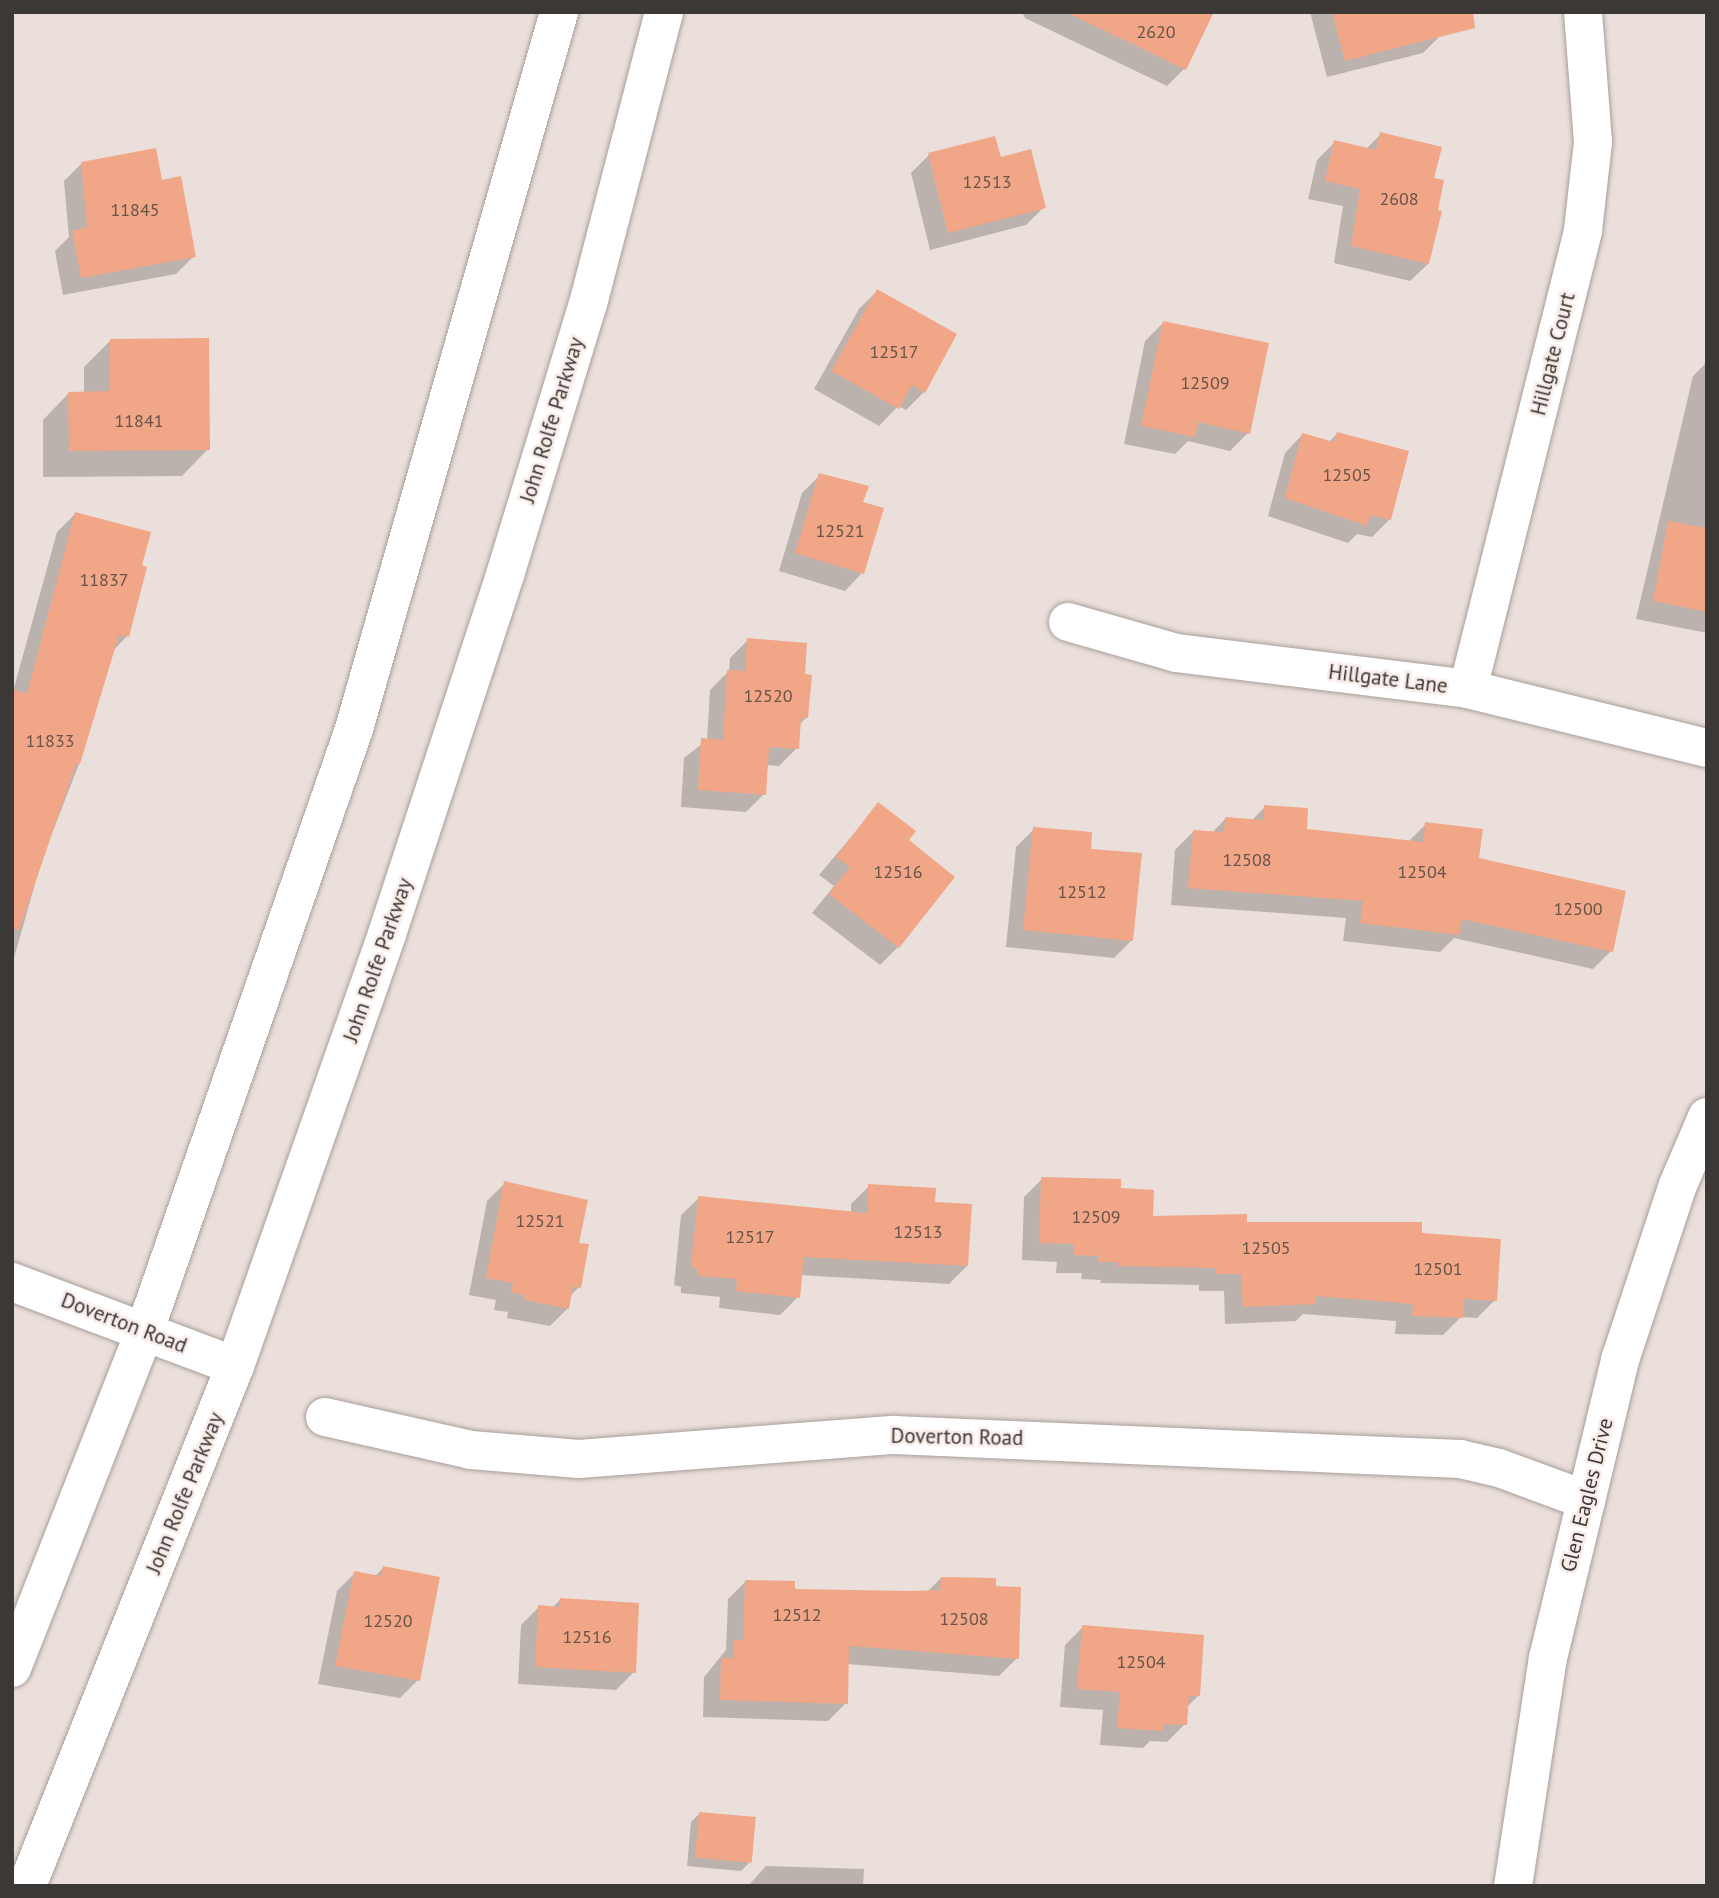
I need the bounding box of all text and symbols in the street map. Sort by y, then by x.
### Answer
house number: 2620 [1136,21,1176,43]
house number: 12513 [962,171,1012,193]
house number: 2608 [1379,188,1419,210]
house number: 11845 [110,199,160,221]
street label: Hillgate Court [1526,290,1580,418]
street label: John Rolfe Parkway [515,334,589,506]
house number: 12517 [869,341,919,363]
house number: 12509 [1180,372,1230,394]
house number: 11841 [114,410,164,432]
house number: 12505 [1322,464,1372,486]
house number: 12521 [815,520,865,542]
house number: 11837 [79,569,129,591]
street label: Hillgate Lane [1327,659,1449,699]
house number: 12520 [743,685,793,707]
house number: 11833 [25,730,75,752]
house number: 12508 [1222,849,1272,871]
house number: 12516 [873,861,923,883]
house number: 12504 [1397,861,1447,883]
street label: John Rolfe Parkway [338,875,418,1045]
house number: 12512 [1057,881,1107,903]
house number: 12500 [1553,898,1603,920]
house number: 12509 [1071,1206,1121,1228]
house number: 12521 [515,1210,565,1232]
house number: 12513 [893,1221,943,1243]
house number: 12517 [725,1226,775,1248]
house number: 12505 [1241,1237,1291,1259]
house number: 12501 [1413,1258,1463,1280]
street label: Doverton Road [58,1287,190,1359]
street label: John Rolfe Parkway [141,1409,229,1577]
street label: Glen Eagles Drive [1556,1415,1618,1575]
street label: Doverton Road [890,1423,1024,1451]
house number: 12512 [772,1604,822,1626]
house number: 12508 [939,1608,989,1630]
house number: 12520 [363,1610,413,1632]
house number: 12516 [562,1626,612,1648]
house number: 12504 [1116,1651,1166,1673]

